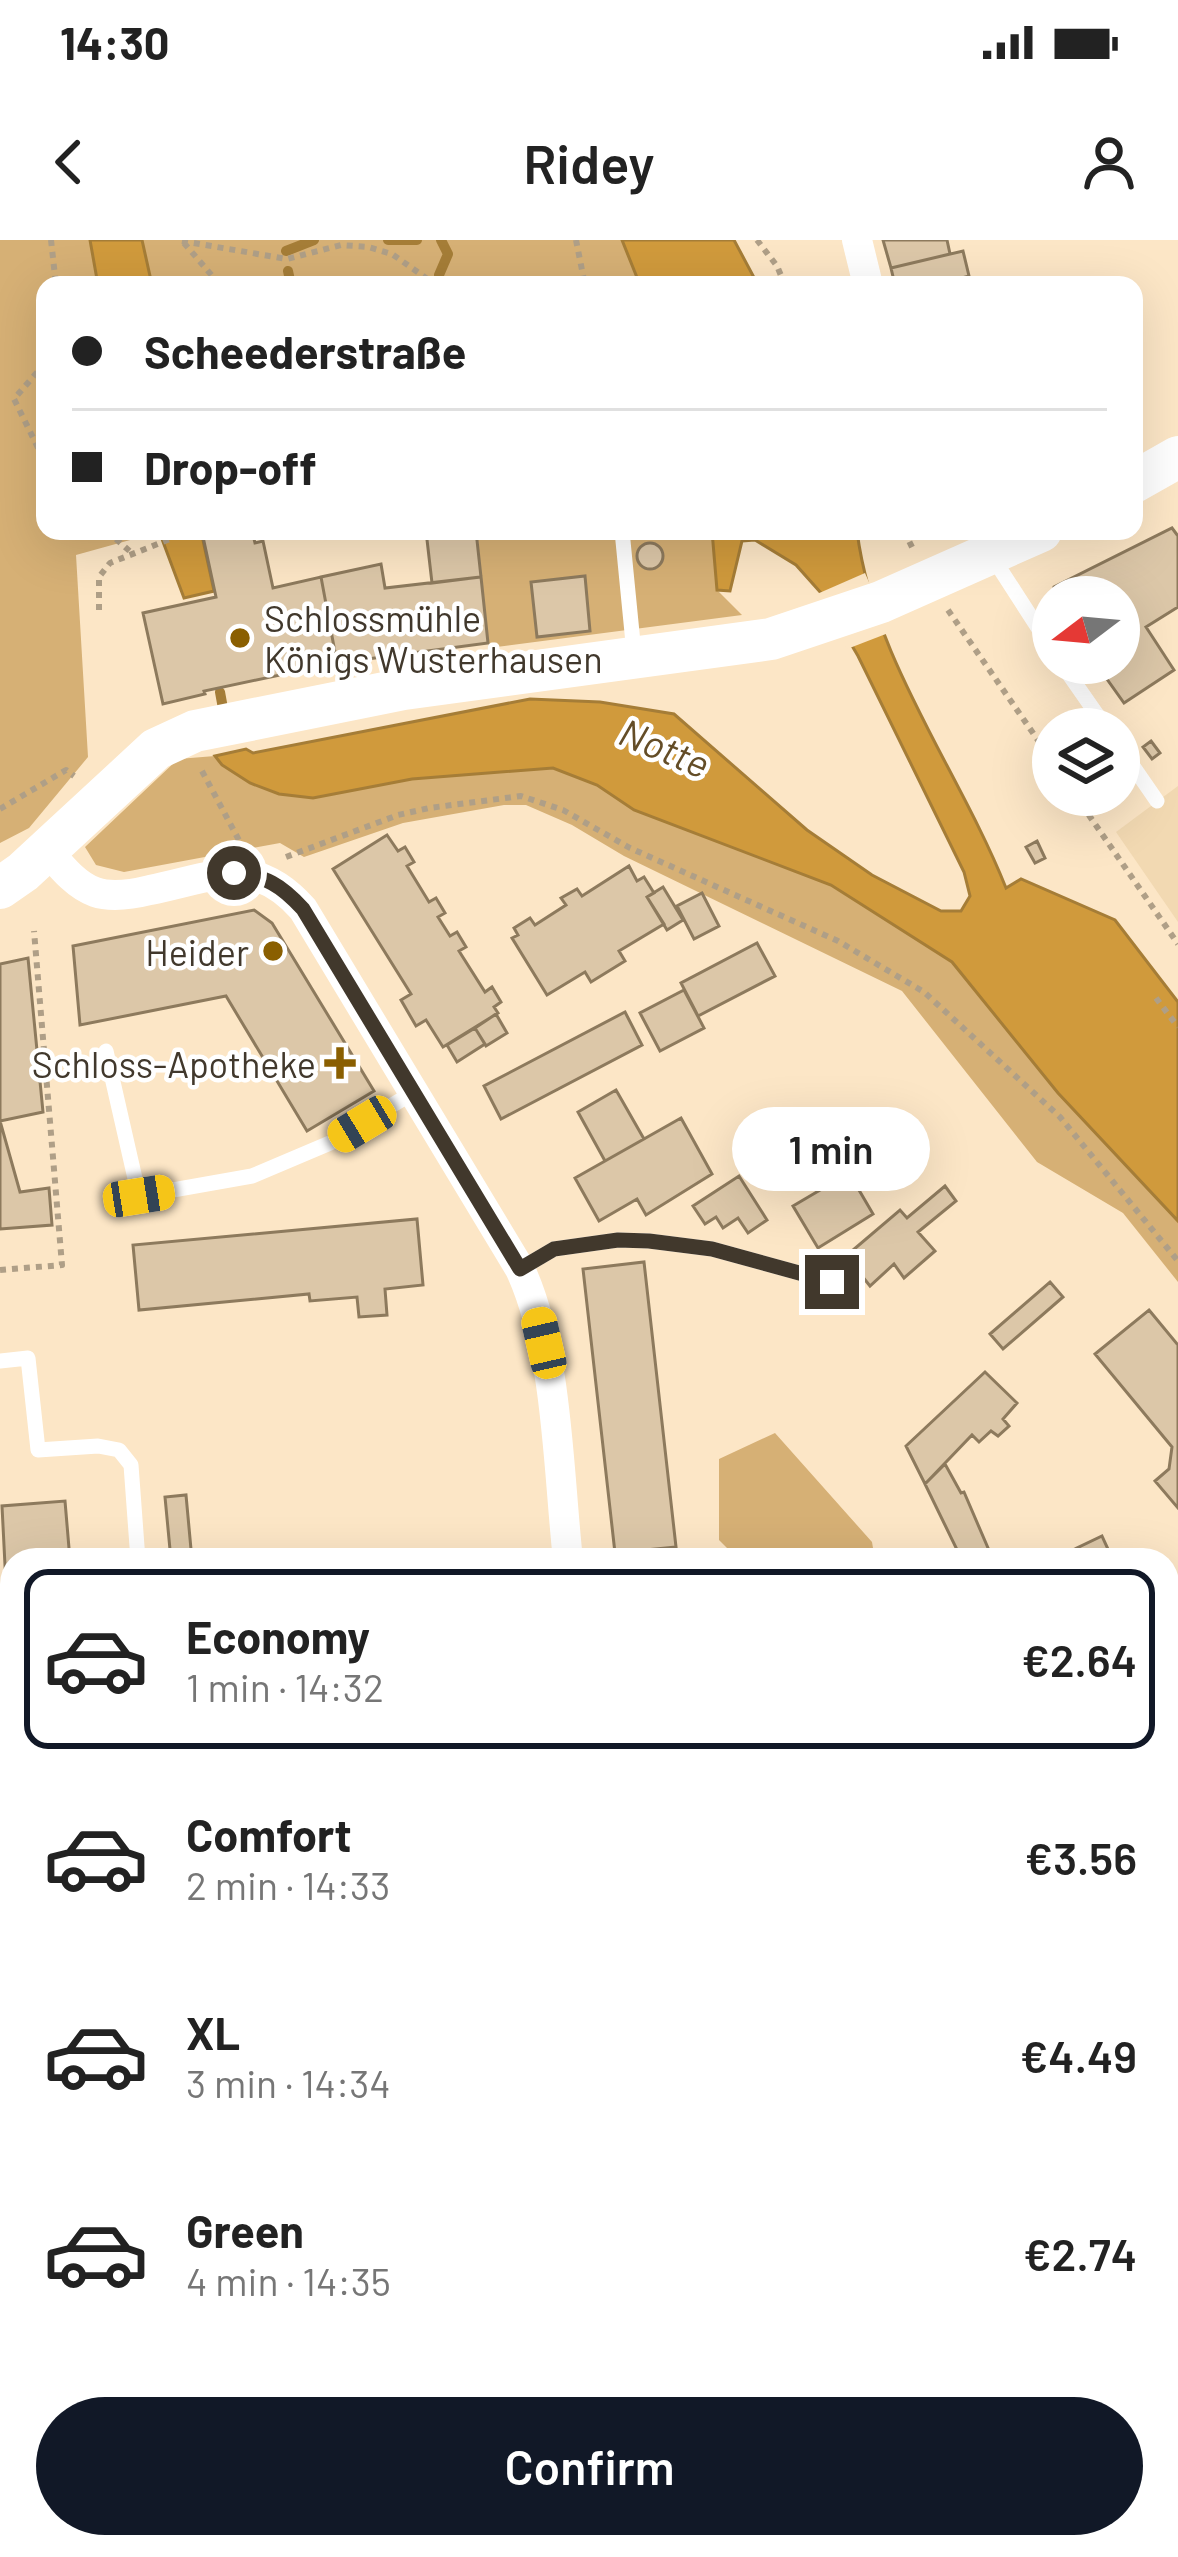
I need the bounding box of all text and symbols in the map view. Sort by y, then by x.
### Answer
text: 14:30 [60,15,170,69]
icon: back [36,129,102,195]
icon: person [1076,129,1142,195]
text: Ridey [523,130,655,195]
text: Scheederstraße [144,324,466,378]
text: Drop-off [144,440,317,494]
north arrow [1032,576,1140,684]
map controls [1032,576,1140,816]
place label: Schlossmühle Königs Wusterhausen [264,596,603,680]
marker: Schlossmühle Königs Wusterhausen [227,625,253,651]
water label: Notte [613,707,717,787]
button: layers [1032,708,1140,816]
route start [207,846,261,900]
place label: Heider [145,930,249,973]
marker: Heider [260,938,286,964]
place label: Schloss-Apotheke [32,1042,316,1085]
marker: Schloss-Apotheke [327,1050,353,1076]
car [322,1090,402,1158]
callout: 1 min [733,1108,931,1192]
text: 1 min [788,1125,874,1172]
car [101,1173,177,1219]
route end [805,1255,859,1309]
car [518,1304,570,1382]
icon: car [42,1605,150,1713]
text: Economy [186,1609,370,1663]
text: €2.64 [1021,1632,1137,1686]
text: 1 min · 14:32 [186,1663,384,1710]
icon: car [42,1803,150,1911]
text: Comfort [186,1807,352,1861]
text: €3.56 [1025,1830,1137,1884]
text: 2 min · 14:33 [186,1861,390,1908]
icon: car [42,2001,150,2109]
text: XL [186,2005,240,2059]
text: €4.49 [1020,2028,1137,2082]
text: 3 min · 14:34 [186,2059,391,2106]
icon: car [42,2199,150,2307]
text: Green [186,2203,304,2257]
text: €2.74 [1023,2226,1137,2280]
text: 4 min · 14:35 [186,2257,391,2304]
button: Confirm [36,2397,1143,2535]

